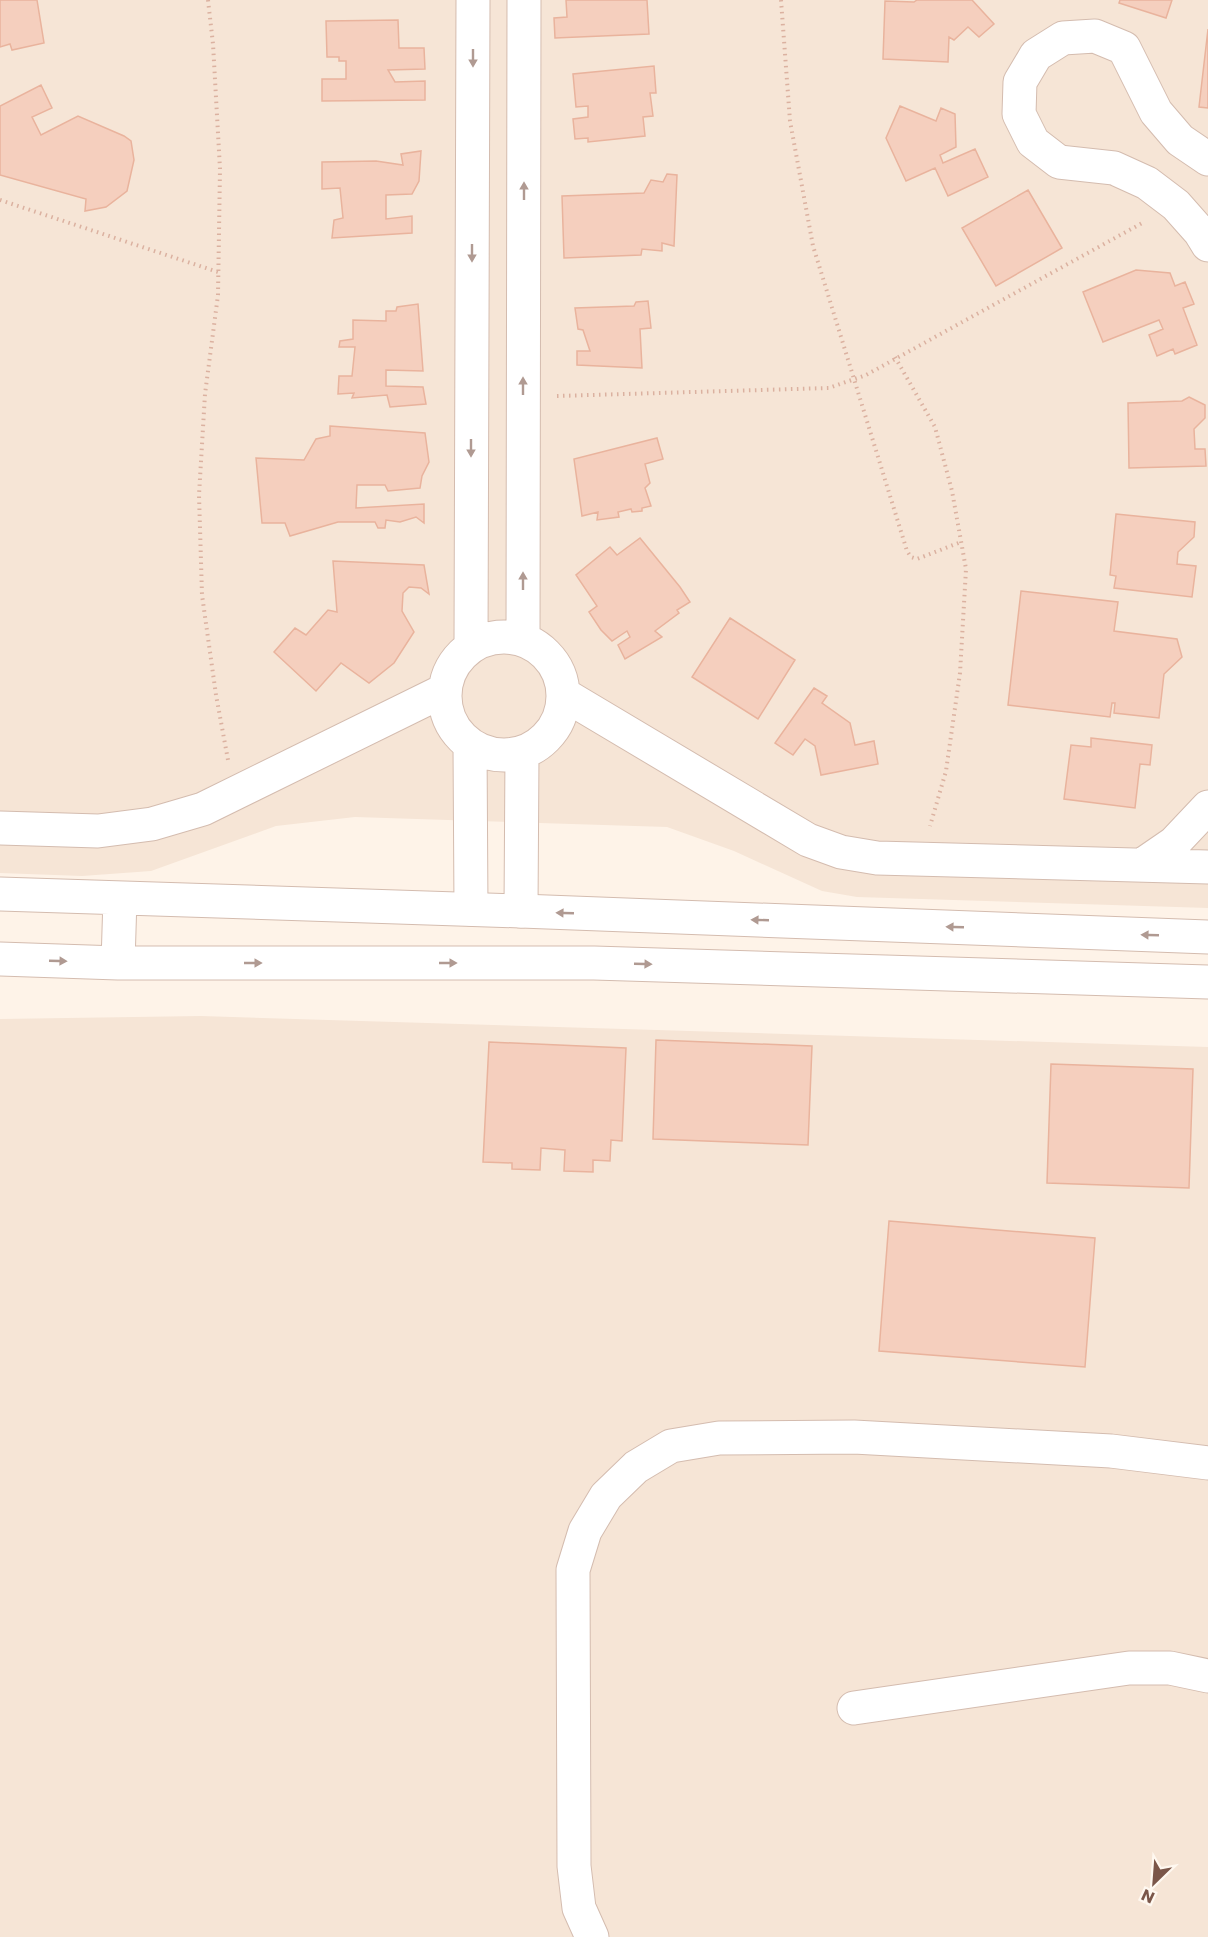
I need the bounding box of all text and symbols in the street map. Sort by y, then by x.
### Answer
one-way arrow [468,49,478,68]
one-way arrow [519,182,529,201]
one-way arrow [467,244,477,263]
one-way arrow [518,377,528,396]
one-way arrow [466,439,476,458]
one-way arrow [518,572,528,591]
one-way arrow [555,908,574,917]
one-way arrow [750,915,769,924]
one-way arrow [945,923,964,932]
one-way arrow [1140,930,1159,939]
one-way arrow [49,956,68,966]
one-way arrow [244,958,263,968]
one-way arrow [439,958,458,968]
one-way arrow [634,960,653,969]
north arrow [1124,1853,1184,1913]
text: N [1138,1883,1158,1909]

